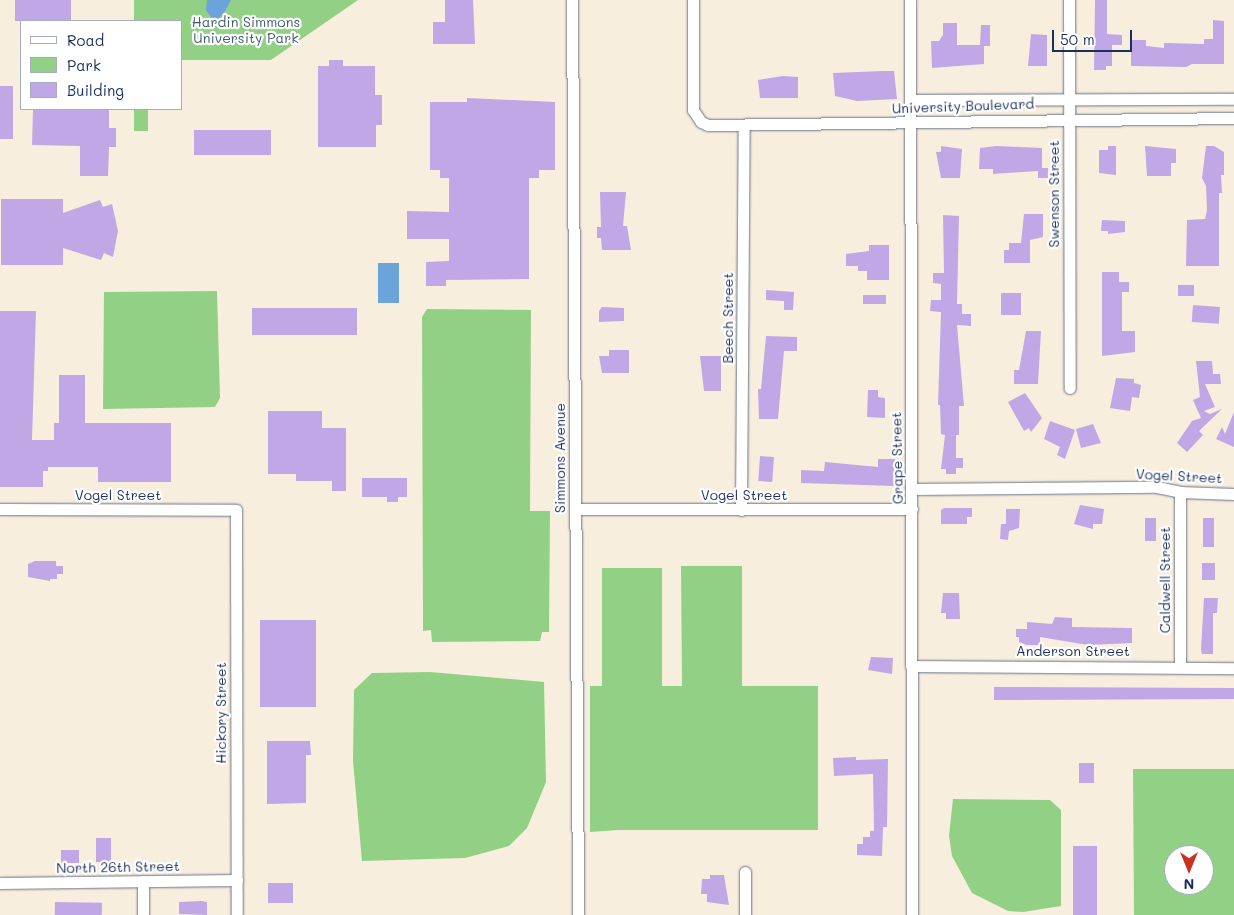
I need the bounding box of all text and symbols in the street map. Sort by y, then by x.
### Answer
park label: Hardin Simmons University Park [192,14,300,46]
legend [20,20,182,110]
scale bar [1054,20,1134,52]
text: 50 m [1060,29,1095,49]
text: Road [67,30,104,50]
text: Park [67,55,101,75]
text: Building [67,80,124,100]
street label: University Boulevard [892,95,1034,117]
street label: Swenson Street [1046,140,1062,248]
street label: Beech Street [720,272,736,364]
street label: Simmons Avenue [552,403,568,513]
street label: Grape Street [888,412,906,504]
street label: Vogel Street [1135,465,1223,487]
street label: Vogel Street [75,487,161,503]
street label: Vogel Street [701,487,787,503]
street label: Caldwell Street [1157,527,1173,633]
street label: Anderson Street [1016,643,1130,659]
street label: Hickory Street [213,662,229,764]
north arrow [1164,845,1214,895]
street label: North 26th Street [56,858,180,876]
text: N [1184,875,1194,894]

